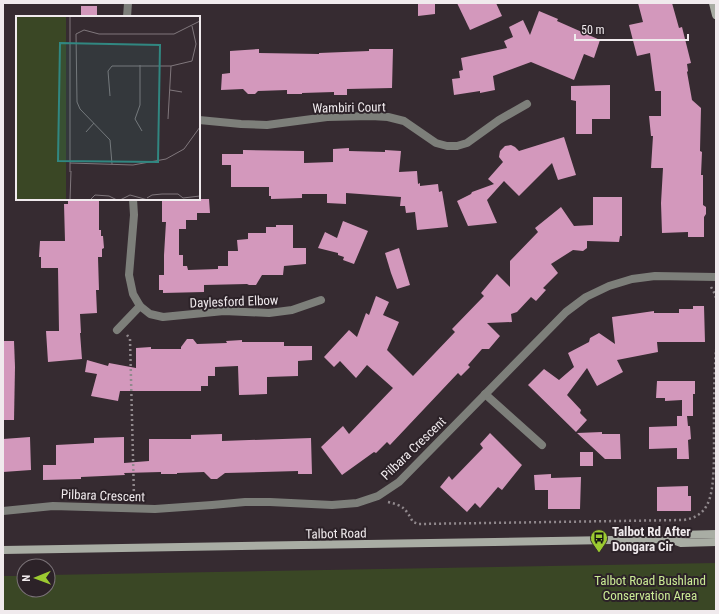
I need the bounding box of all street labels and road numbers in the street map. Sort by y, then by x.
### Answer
street label: Wambiri Court [312,99,386,116]
street label: Daylesford Elbow [189,292,279,311]
street label: Pilbara Crescent [378,414,449,483]
street label: Pilbara Crescent [61,487,145,504]
street label: Talbot Road [305,525,367,542]

